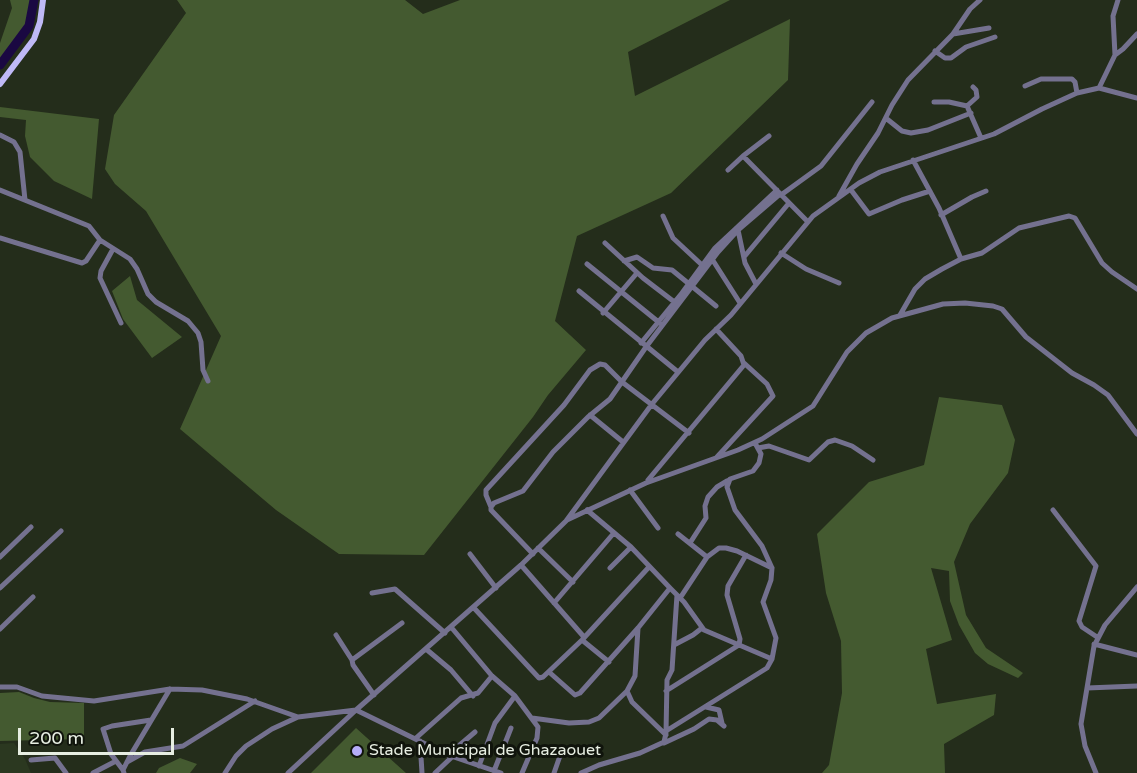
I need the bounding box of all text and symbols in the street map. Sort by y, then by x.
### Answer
scale bar [21,716,177,754]
text: 200 m [29,727,84,749]
place label: Stade Municipal de Ghazaouet [369,741,601,761]
marker: Stade Municipal de Ghazaouet [350,744,364,758]

